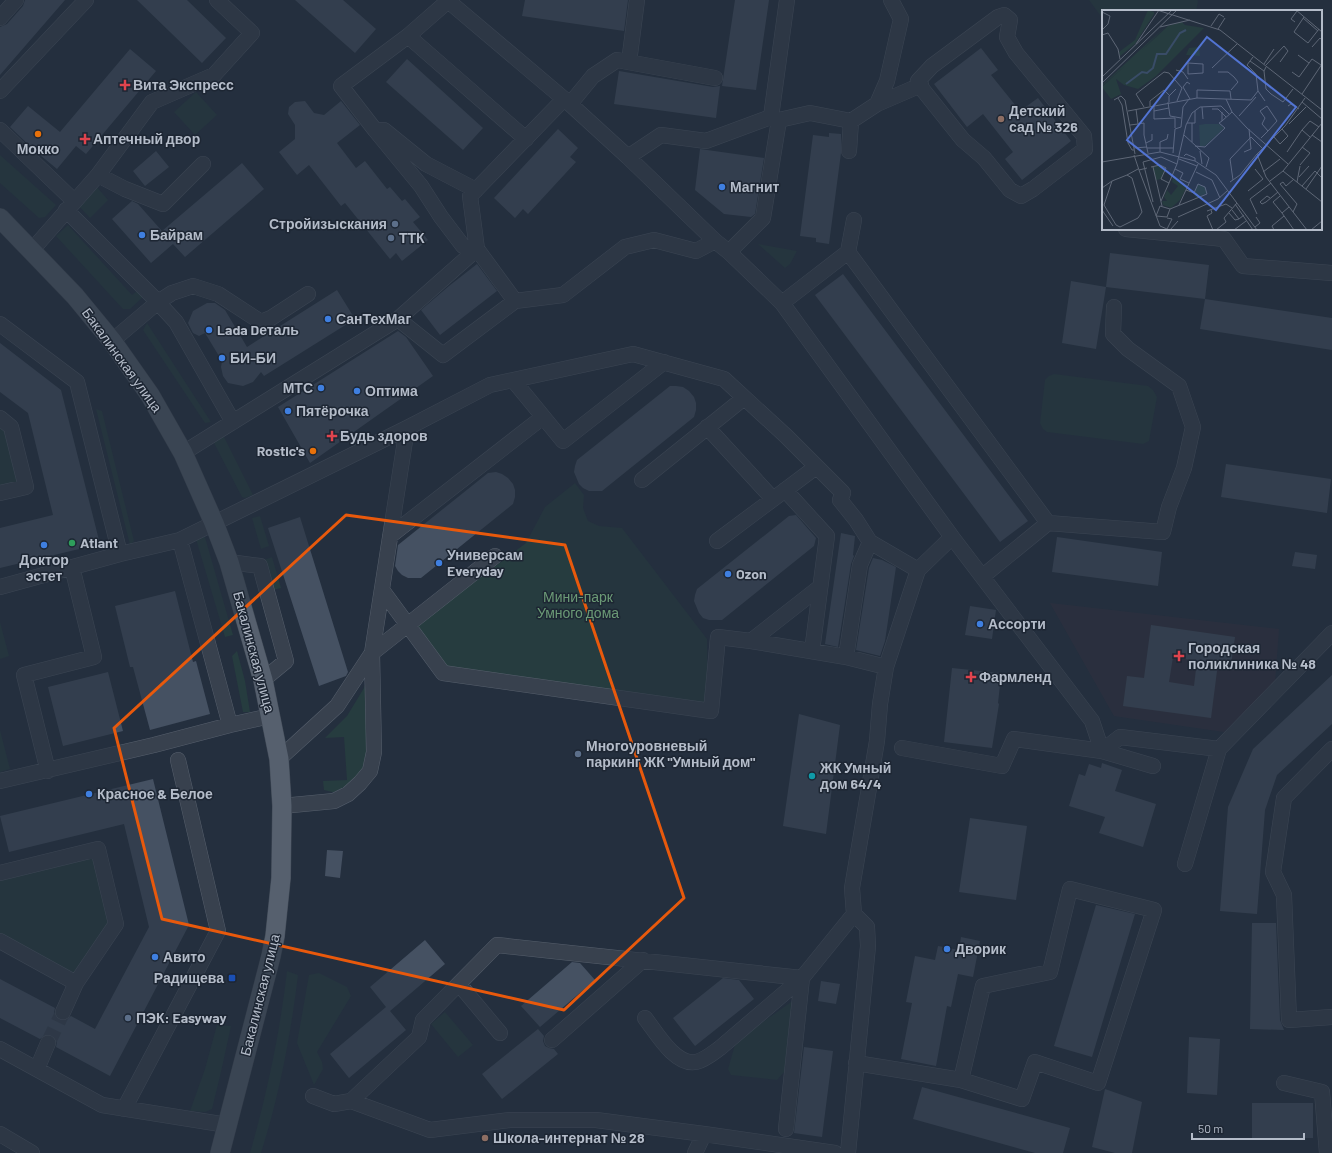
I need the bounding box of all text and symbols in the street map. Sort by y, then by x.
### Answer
inset map [1102,10,1322,230]
place label: Вита Экспресс [133,76,234,93]
marker: Вита Экспресс [120,80,130,90]
place label: Детский сад № 326 [1009,102,1078,135]
marker: Детский сад № 326 [996,114,1006,124]
marker: Мокко [33,129,43,139]
place label: Аптечный двор [93,130,200,147]
marker: Аптечный двор [80,134,90,144]
place label: Мокко [17,140,59,157]
place label: Магнит [730,178,780,195]
marker: Магнит [717,182,727,192]
place label: Стройизыскания [269,215,387,232]
marker: Стройизыскания [390,219,400,229]
place label: Байрам [150,226,203,243]
place label: ТТК [399,229,425,246]
marker: Байрам [137,230,147,240]
marker: ТТК [386,233,396,243]
street label: Бакалинская улица [79,304,166,415]
place label: СанТехМаг [336,310,411,327]
marker: СанТехМаг [323,314,333,324]
place label: Lada Dеталь [217,321,299,338]
marker: Lada Dеталь [204,325,214,335]
place label: БИ-БИ [230,349,276,366]
marker: БИ-БИ [217,353,227,363]
place label: МТС [283,379,313,396]
place label: Оптима [365,382,418,399]
marker: МТС [316,383,326,393]
marker: Оптима [352,386,362,396]
place label: Пятёрочка [296,402,369,419]
marker: Пятёрочка [283,406,293,416]
place label: Будь здоров [340,427,428,444]
marker: Будь здоров [327,431,337,441]
place label: Rostic's [257,442,305,459]
marker: Rostic's [308,446,318,456]
place label: Atlant [80,534,118,551]
marker: Atlant [67,538,77,548]
marker: Доктор эстет [39,540,49,550]
place label: Универсам Everyday [447,546,523,579]
place label: Доктор эстет [19,551,69,584]
marker: Универсам Everyday [434,558,444,568]
place label: Ozon [736,565,767,582]
marker: Ozon [723,569,733,579]
park label: Мини-парк Умного дома [537,588,619,621]
street label: Бакалинская улица [230,589,279,715]
place label: Ассорти [988,615,1046,632]
marker: Ассорти [975,619,985,629]
place label: Городская поликлиника № 48 [1188,639,1316,672]
marker: Городская поликлиника № 48 [1173,650,1185,662]
place label: Фармленд [979,668,1051,685]
marker: Фармленд [966,672,976,682]
place label: Многоуровневый паркинг ЖК "Умный дом" [586,737,755,770]
marker: Многоуровневый паркинг ЖК "Умный дом" [573,749,583,759]
place label: ЖК Умный дом 64/4 [819,759,891,792]
marker: ЖК Умный дом 64/4 [807,771,817,781]
place label: Красное & Белое [97,785,213,802]
marker: Красное & Белое [84,789,94,799]
street label: Бакалинская улица [236,932,283,1058]
place label: Дворик [955,940,1007,957]
marker: Дворик [942,944,952,954]
place label: Авито [163,948,206,965]
marker: Авито [150,952,160,962]
place label: Радищева [154,969,224,986]
marker: Радищева [227,973,237,983]
place label: ПЭК: Easyway [136,1009,226,1026]
marker: ПЭК: Easyway [123,1013,133,1023]
scale bar [1192,1115,1304,1141]
text: 50 m [1198,1121,1223,1135]
place label: Школа-интернат № 28 [493,1129,645,1146]
marker: Школа-интернат № 28 [480,1133,490,1143]

